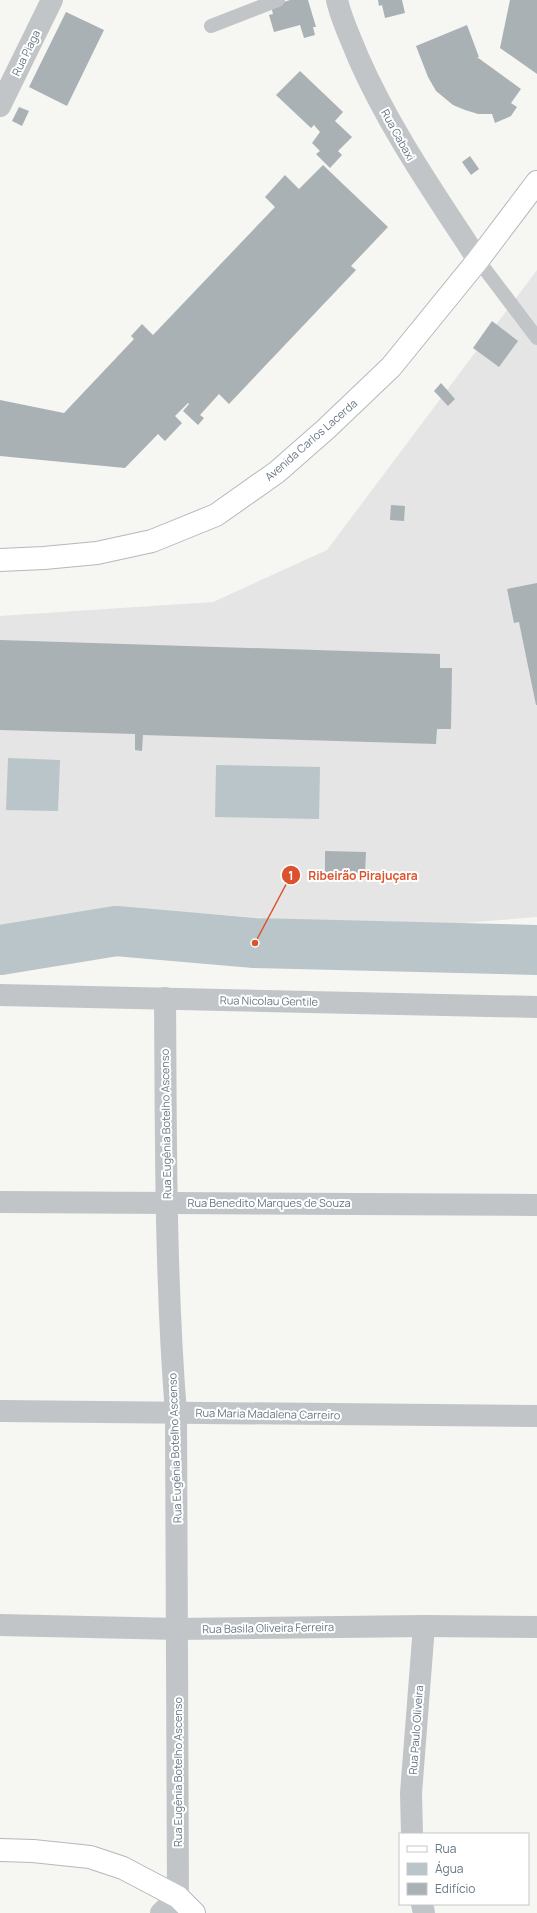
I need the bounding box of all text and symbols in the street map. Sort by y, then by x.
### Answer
street label: Rua Piaga [8,27,43,78]
street label: Rua Cabaxi [378,106,419,163]
street label: Avenida Carlos Lacerda [261,395,360,484]
callout: Ribeirão Pirajuçara [281,863,426,887]
text: 1 [288,867,294,884]
text: Ribeirão Pirajuçara [308,867,418,884]
street label: Rua Nicolau Gentile [220,992,319,1009]
street label: Rua Eugênia Botelho Ascenso [157,1048,174,1199]
street label: Rua Benedito Marques de Souza [187,1195,351,1210]
street label: Rua Eugênia Botelho Ascenso [164,1372,185,1523]
street label: Rua Maria Madalena Carreiro [195,1405,341,1422]
street label: Rua Basila Oliveira Ferreira [202,1619,334,1636]
street label: Rua Paulo Oliveira [405,1685,426,1775]
street label: Rua Eugênia Botelho Ascenso [170,1696,185,1847]
legend [399,1833,529,1905]
text: Rua [435,1840,456,1857]
text: Água [435,1860,464,1877]
text: Edifício [435,1880,475,1897]

